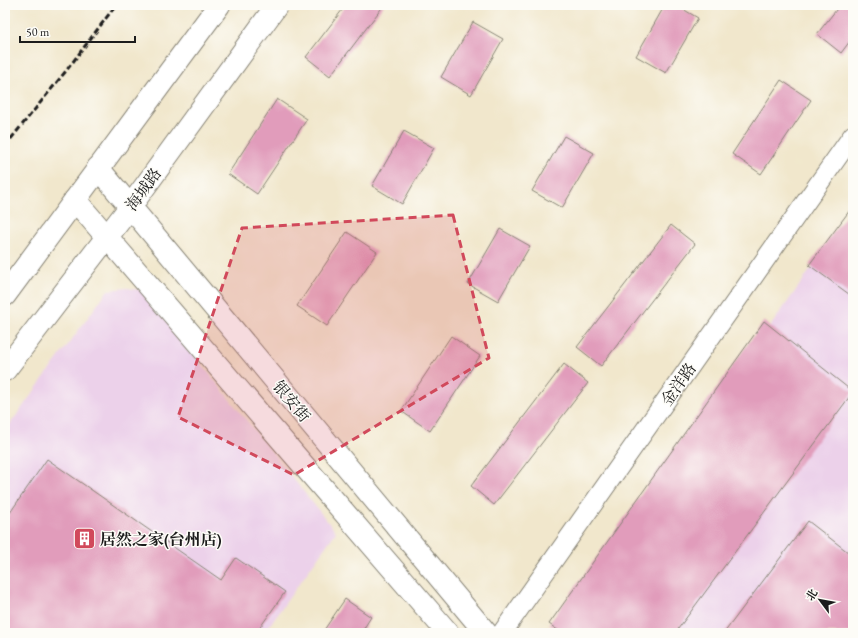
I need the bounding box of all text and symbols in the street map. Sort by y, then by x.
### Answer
scale bar [20,18,135,44]
text: 50 m [26,24,50,40]
street label: 海城路 [121,164,166,215]
street label: 金洋路 [656,359,701,410]
street label: 银安街 [268,376,315,426]
building icon: 居然之家(台州店) [71,526,97,552]
place label: 居然之家(台州店) [100,529,222,550]
north arrow [800,580,840,620]
text: 北 [803,586,820,603]

